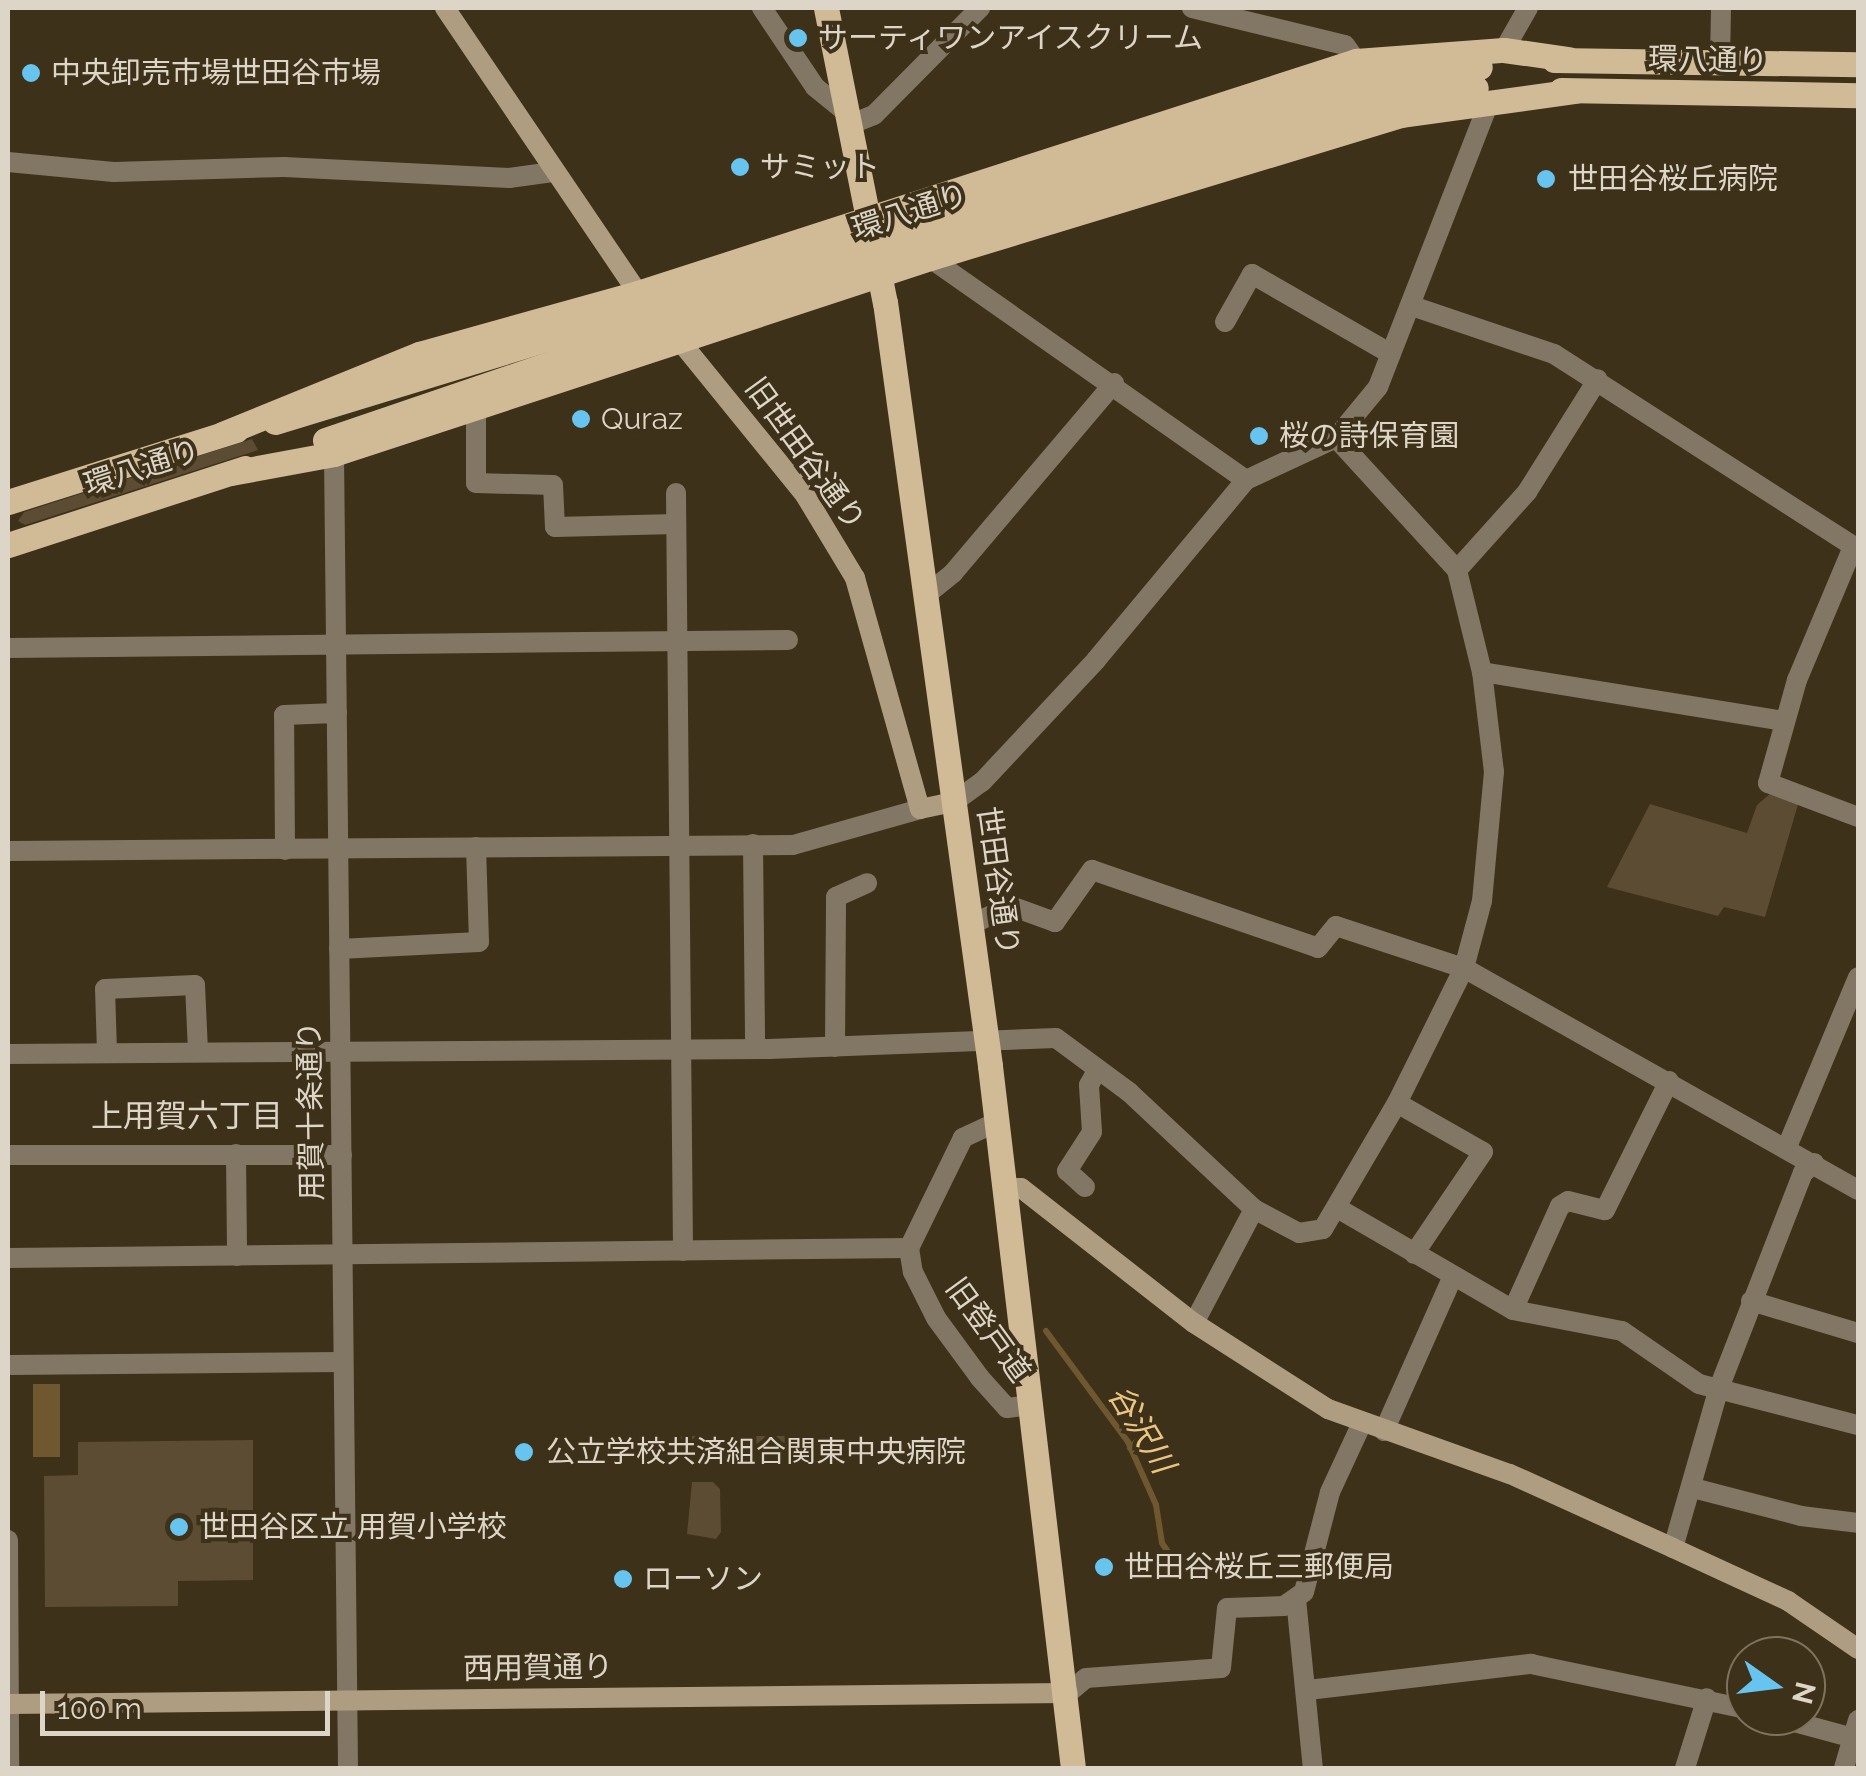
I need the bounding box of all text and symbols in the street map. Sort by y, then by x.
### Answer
place label: サーティワンアイスクリーム [818,20,1208,56]
marker: サーティワンアイスクリーム [787,27,809,49]
street label: 環八通り [1648,41,1768,79]
place label: 中央卸売市場世田谷市場 [51,55,381,91]
marker: 中央卸売市場世田谷市場 [20,62,42,84]
place label: サミット [760,149,880,185]
marker: サミット [729,156,751,178]
place label: 世田谷桜丘病院 [1568,161,1778,197]
marker: 世田谷桜丘病院 [1533,166,1559,192]
street label: 環八通り [847,176,973,248]
street label: 旧世田谷通り [738,371,872,537]
place label: Quraz [601,401,683,437]
marker: Quraz [570,408,592,430]
place label: 桜の詩保育園 [1279,418,1459,454]
marker: 桜の詩保育園 [1248,425,1270,447]
street label: 環八通り [79,432,205,504]
street label: 世田谷通り [970,804,1026,958]
street label: 用賀十条通り [291,1021,331,1201]
district label: 上用賀六丁目 [91,1097,283,1135]
street label: 旧登戸道 [938,1271,1038,1389]
water label: 谷沢川 [1100,1378,1182,1480]
place label: 公立学校共済組合関東中央病院 [546,1434,966,1470]
marker: 公立学校共済組合関東中央病院 [511,1439,537,1465]
place label: 世田谷区立 用賀小学校 [199,1509,507,1545]
marker: 世田谷区立 用賀小学校 [168,1516,190,1538]
place label: 世田谷桜丘三郵便局 [1124,1549,1394,1585]
marker: 世田谷桜丘三郵便局 [1093,1556,1115,1578]
place label: ローソン [643,1561,763,1597]
marker: ローソン [612,1568,634,1590]
north arrow [1726,1636,1826,1736]
street label: 西用賀通り [463,1649,613,1687]
scale bar [45,1671,335,1733]
text: N [1785,1679,1822,1707]
text: 100 m [57,1691,142,1726]

